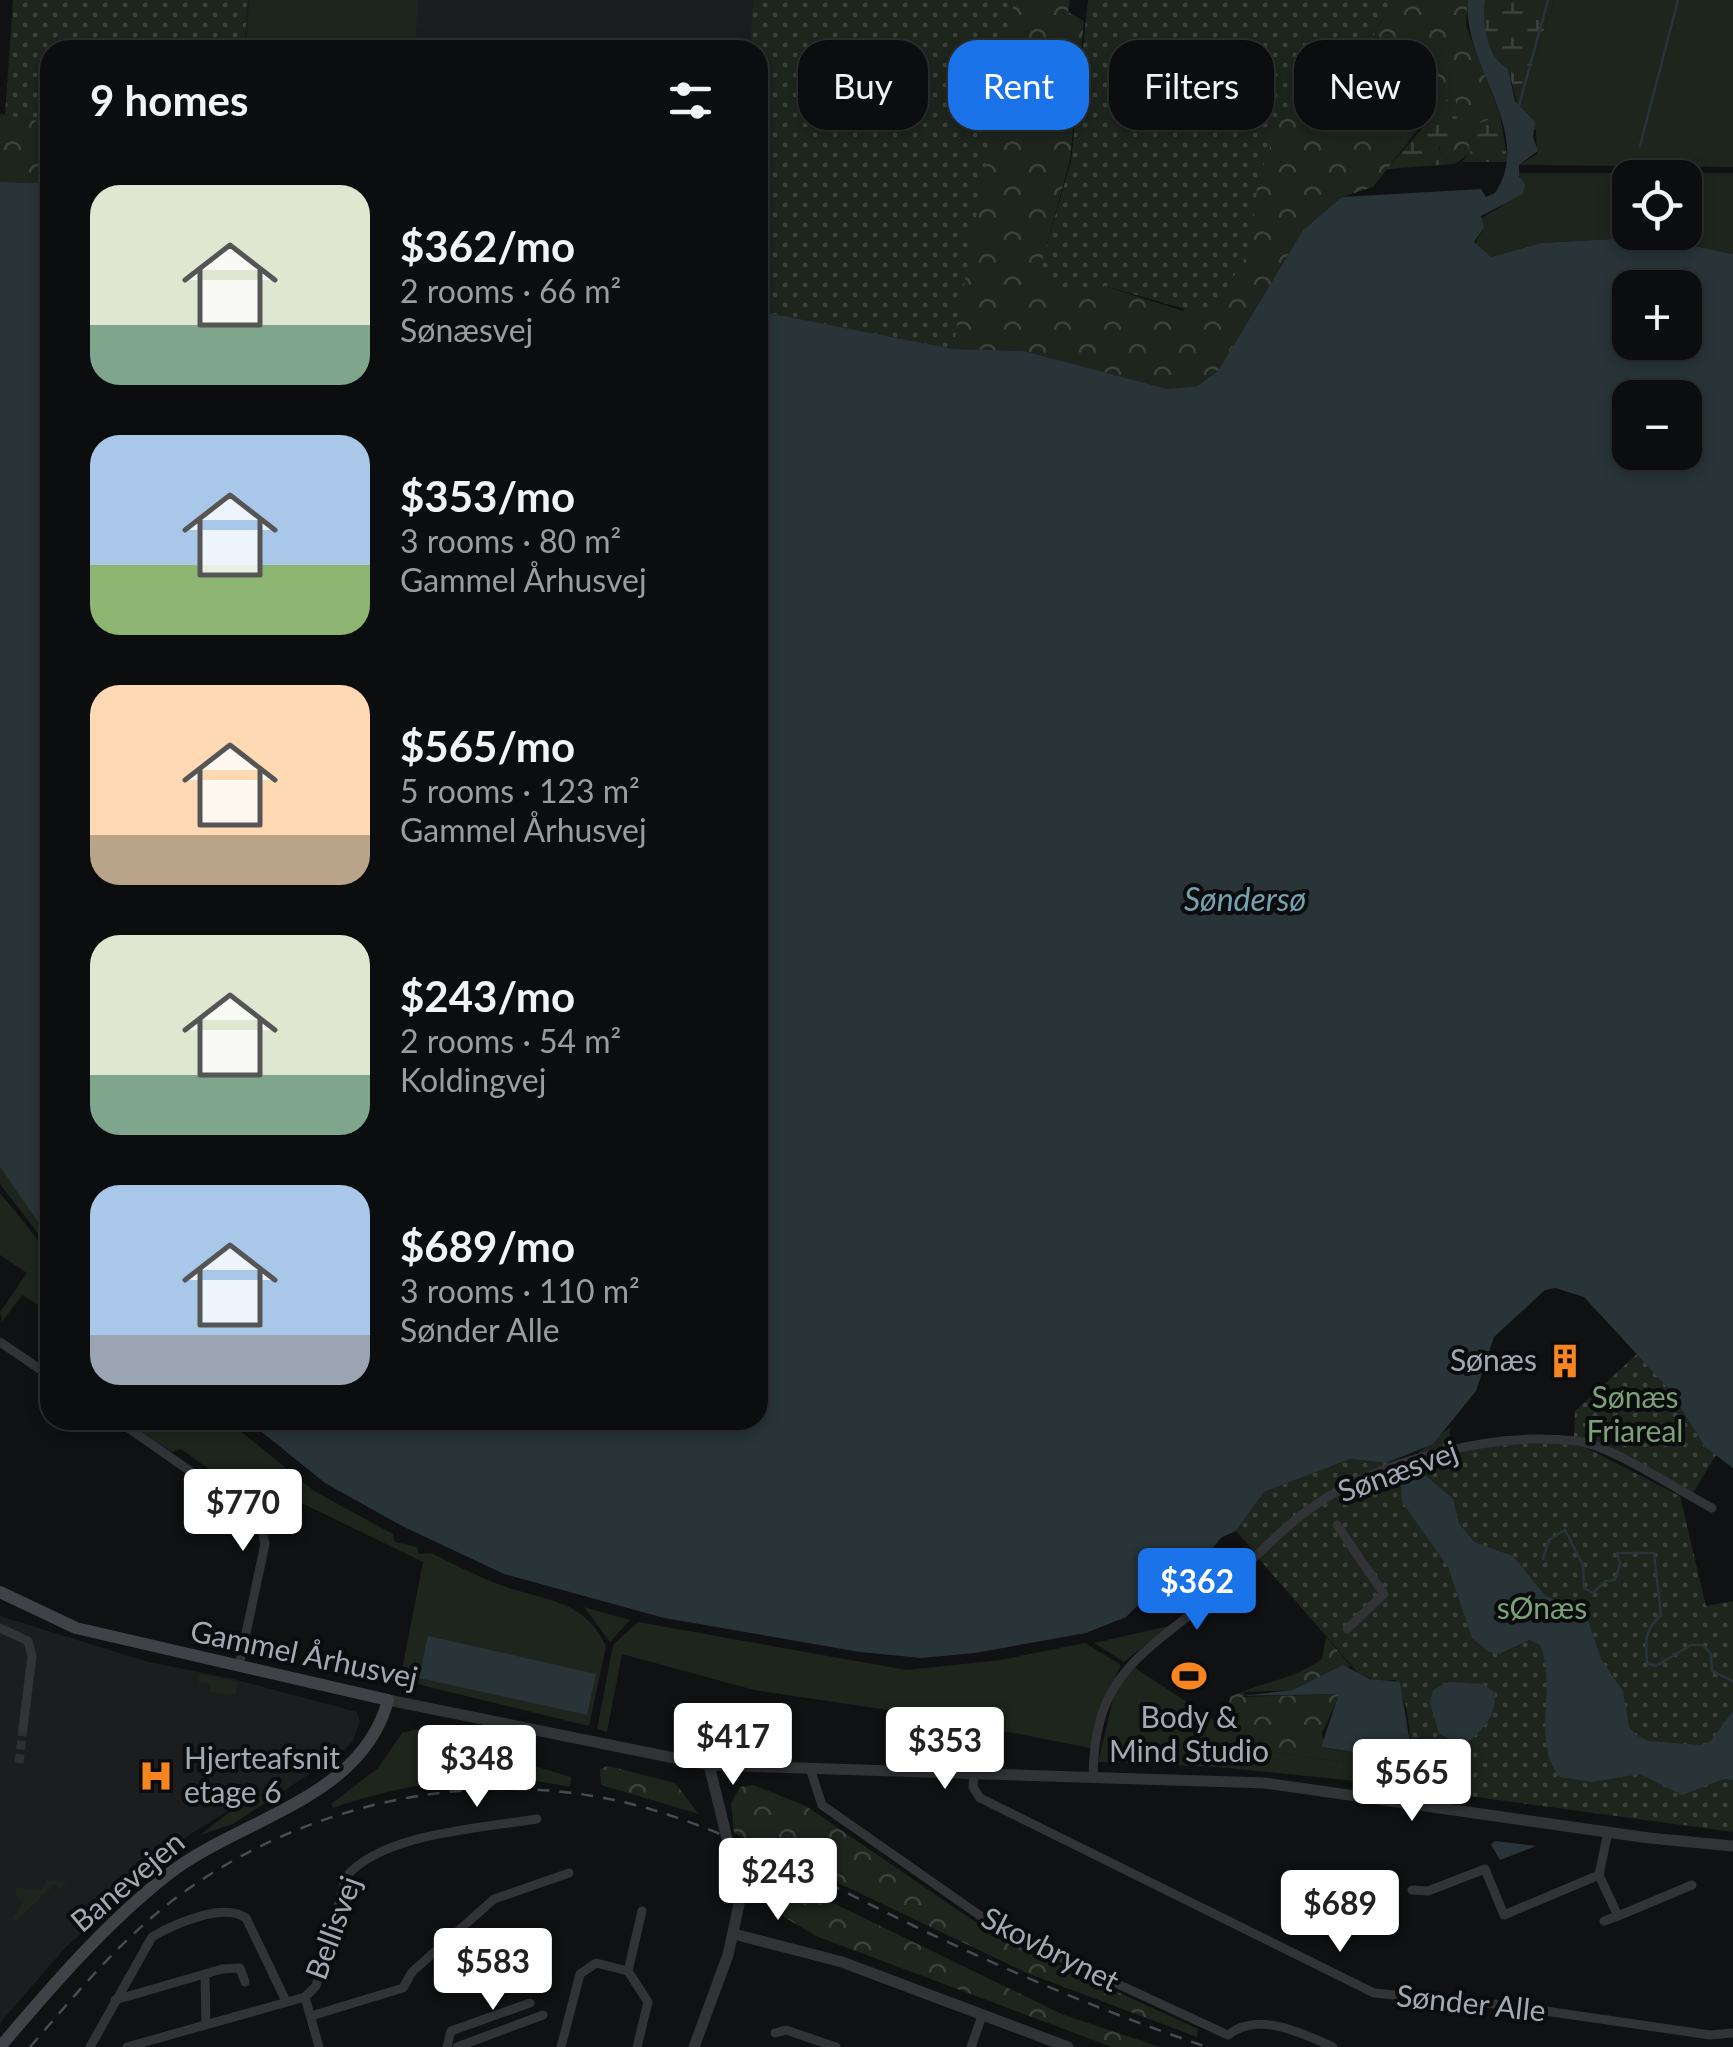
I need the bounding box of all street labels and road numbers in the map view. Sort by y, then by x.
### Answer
street label: Sønæsvej [1332,1432,1462,1508]
street label: Gammel Århusvej [188,1611,421,1695]
street label: Banevejen [63,1823,191,1938]
street label: Bellisvej [297,1871,367,1984]
street label: Skovbrynet [976,1898,1126,1998]
street label: Sønder Alle [1395,1976,1548,2028]

